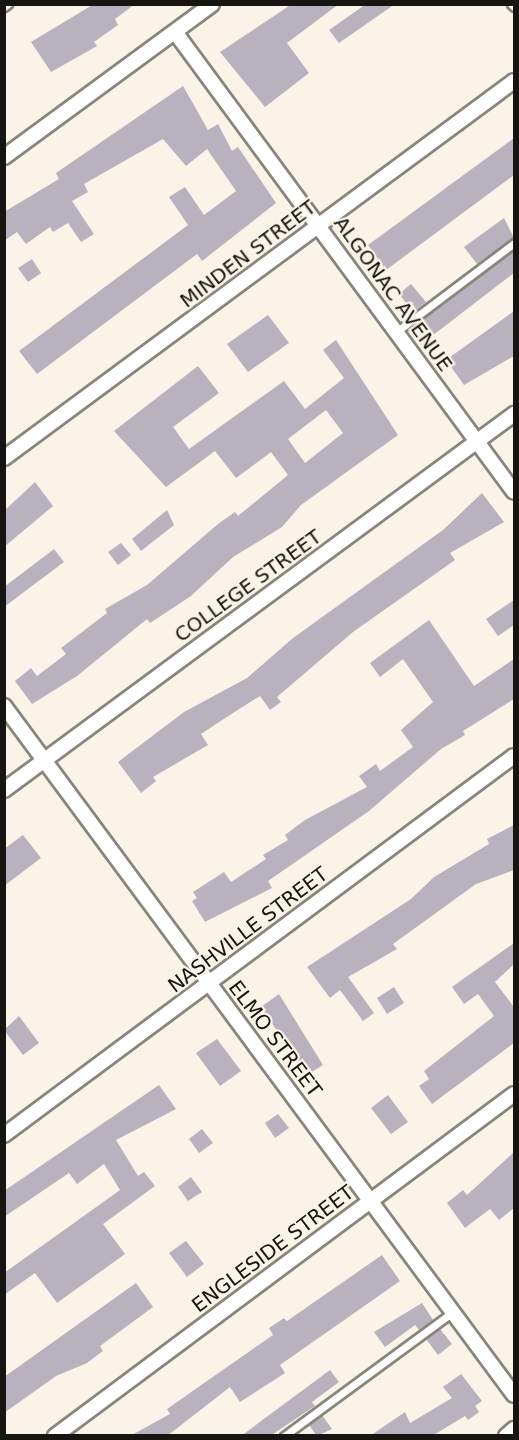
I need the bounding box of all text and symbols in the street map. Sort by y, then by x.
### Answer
street label: MINDEN STREET [175,195,321,313]
street label: ALGONAC AVENUE [329,212,457,376]
street label: COLLEGE STREET [170,525,326,647]
street label: NASHVILLE STREET [163,862,333,998]
street label: ELMO STREET [223,976,327,1102]
street label: ENGLESIDE STREET [187,1180,359,1318]

